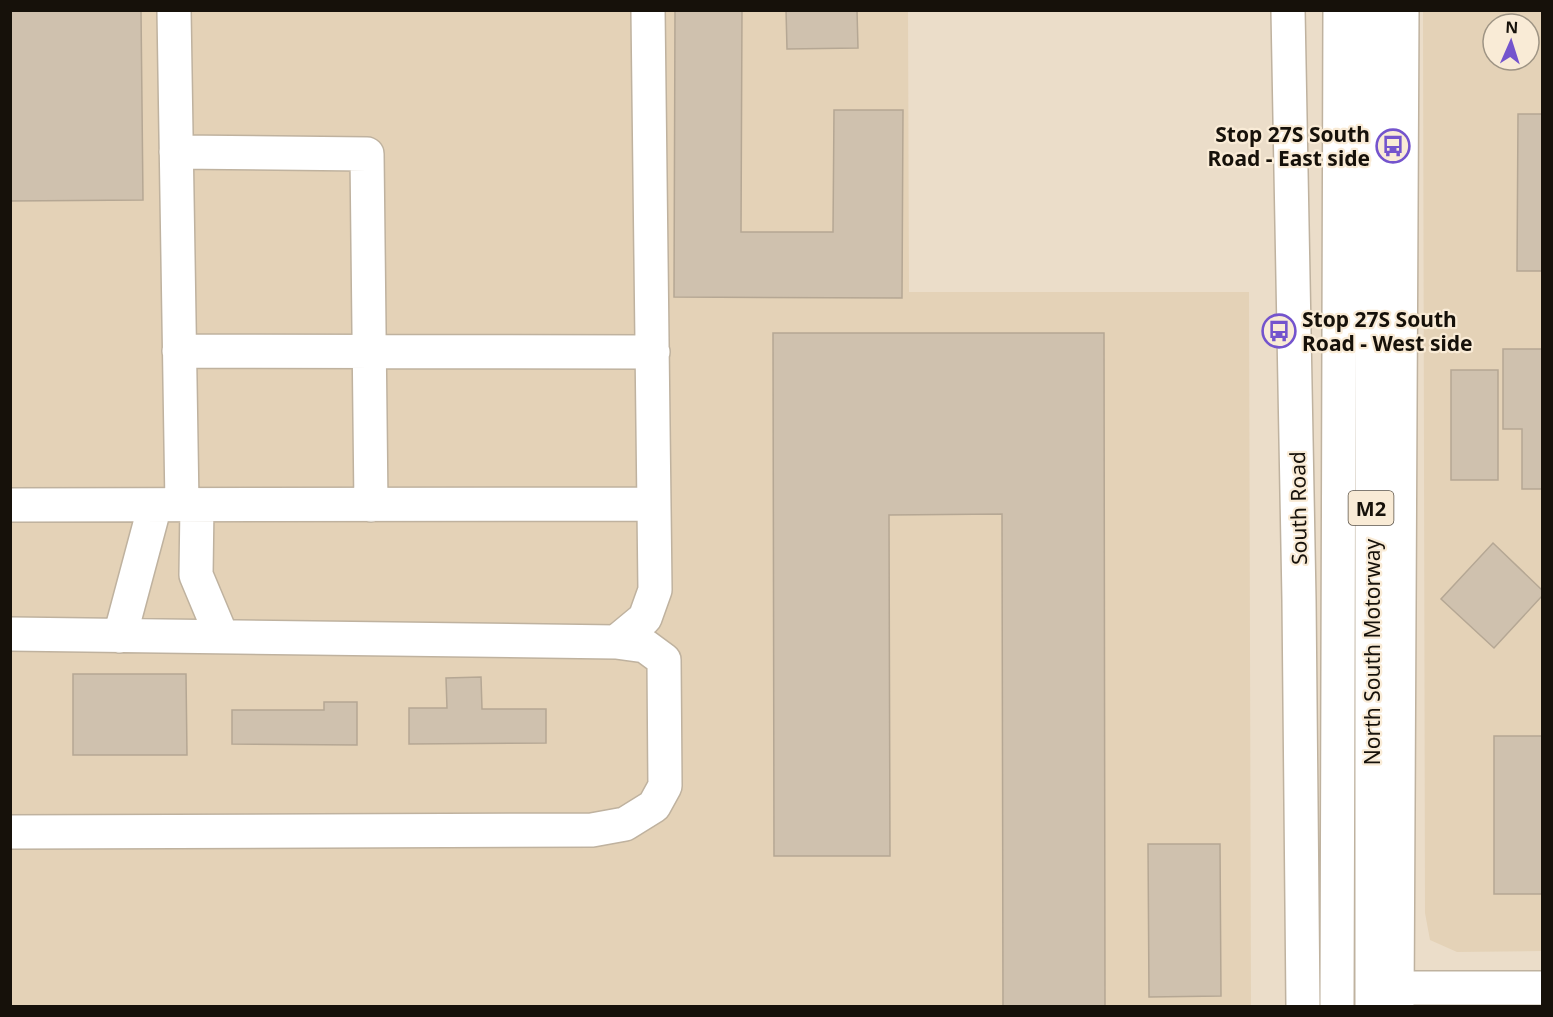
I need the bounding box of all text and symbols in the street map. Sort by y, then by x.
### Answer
north arrow [1481,12,1541,72]
text: N [1505,16,1519,38]
place label: Stop 27S South Road - East side [1208,120,1370,172]
bus stop icon: Stop 27S South Road - East side [1375,128,1411,164]
place label: Stop 27S South Road - West side [1302,305,1473,357]
bus stop icon: Stop 27S South Road - West side [1261,313,1297,349]
street label: South Road [1283,451,1313,565]
road number: M2 [1348,491,1394,525]
street label: North South Motorway [1358,539,1386,765]

